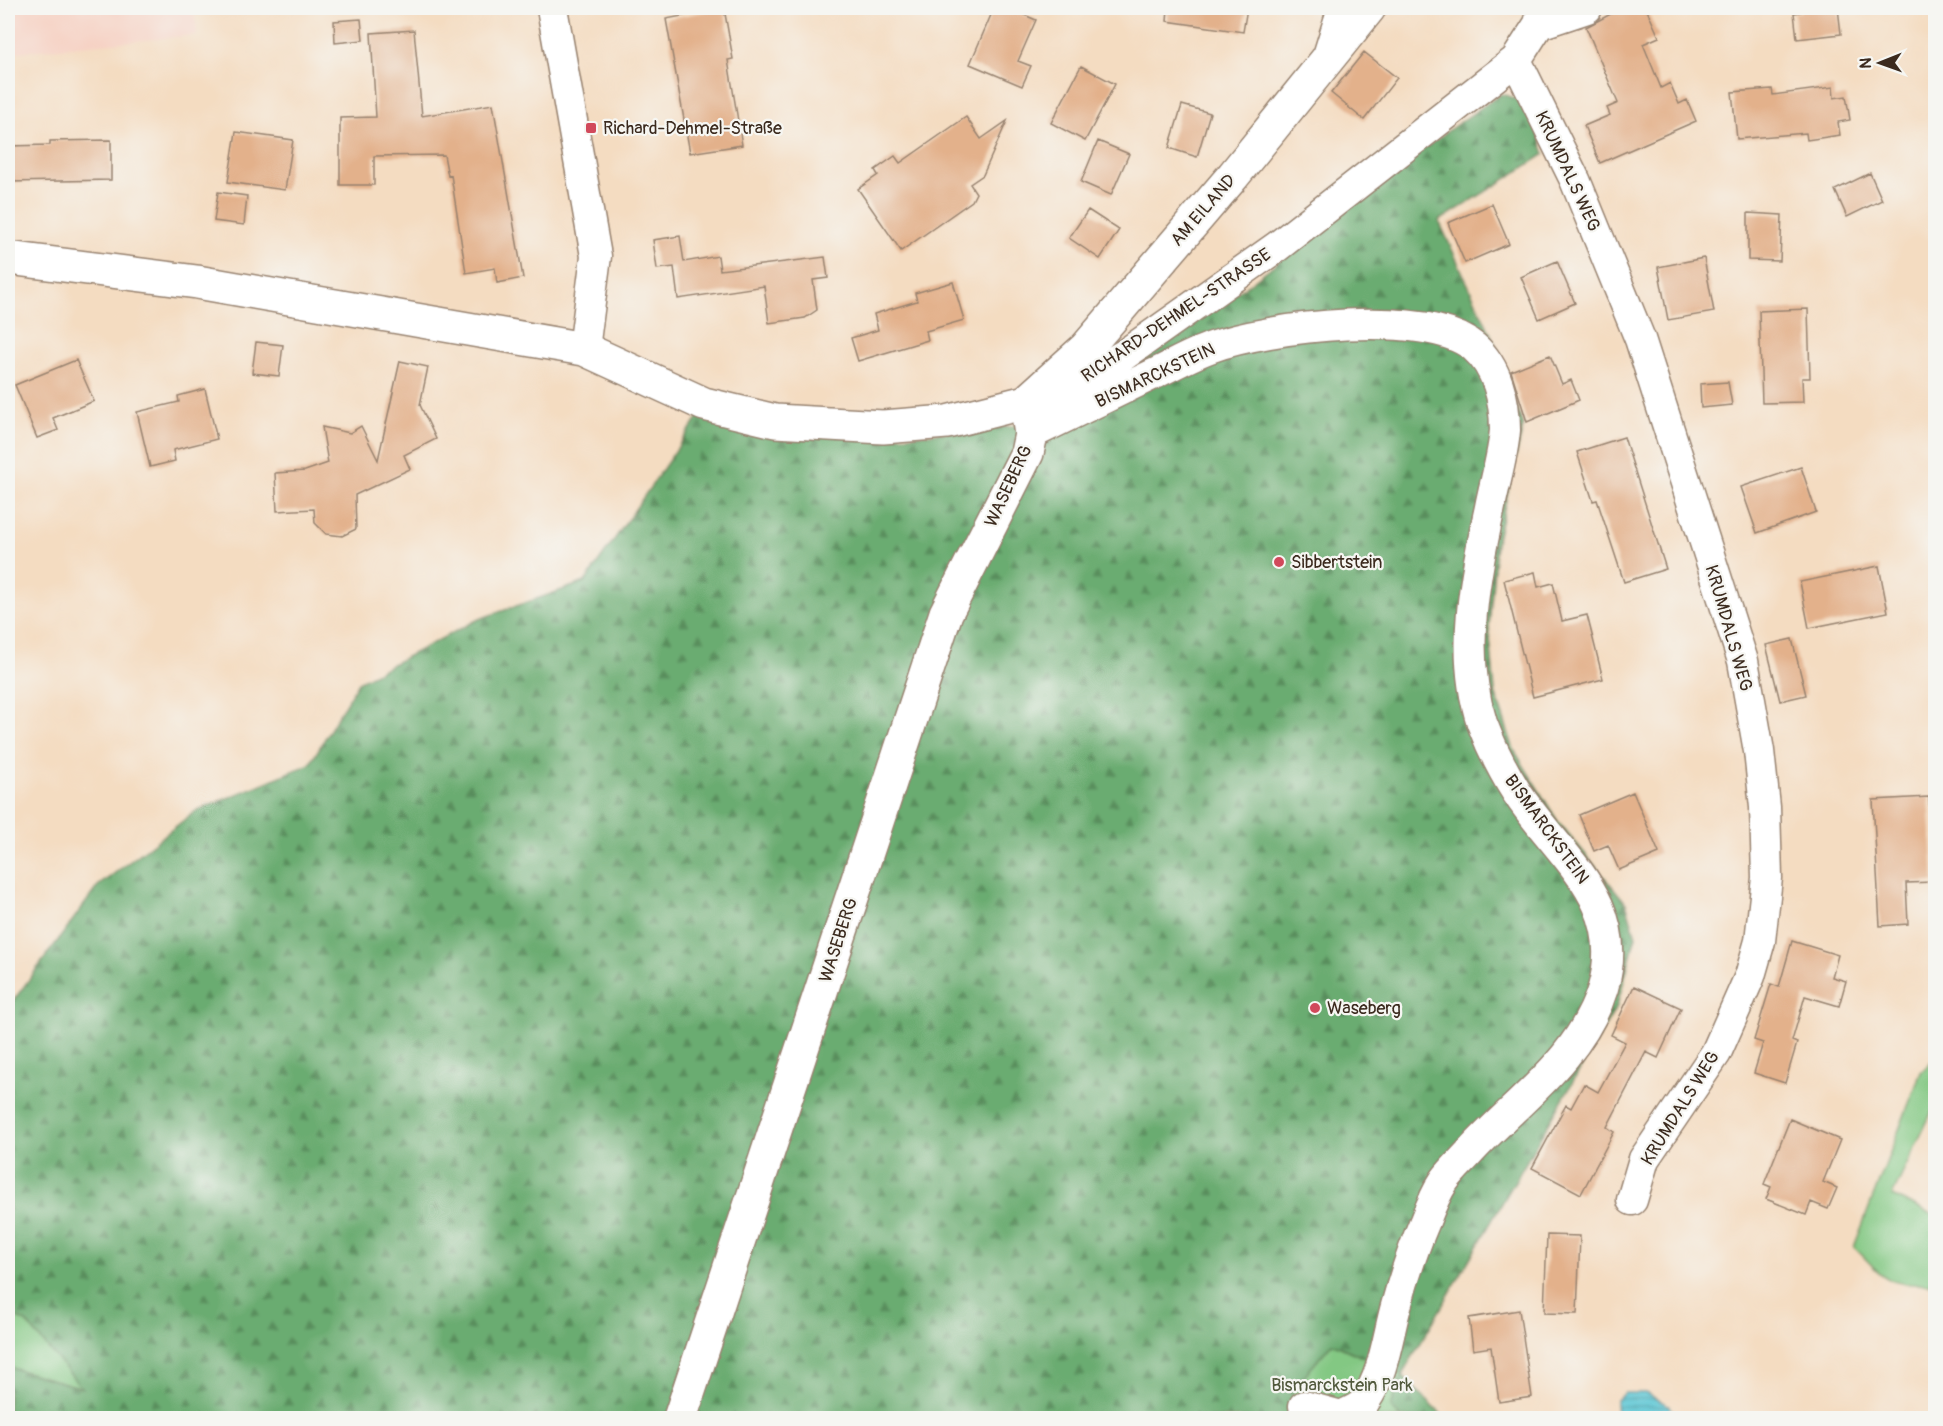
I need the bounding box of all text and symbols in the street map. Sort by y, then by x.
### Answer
north arrow [1850,33,1910,93]
text: N [1856,57,1876,69]
street label: KRUMDALS WEG [1530,107,1606,235]
place label: Richard-Dehmel-Straße [603,117,782,140]
marker: Richard-Dehmel-Straße [584,121,598,135]
street label: AM EILAND [1166,169,1241,251]
street label: RICHARD-DEHMEL-STRASSE [1077,243,1276,388]
street label: BISMARCKSTEIN [1091,338,1219,413]
street label: WASEBERG [979,442,1037,531]
place label: Sibbertstein [1291,551,1382,574]
marker: Sibbertstein [1272,555,1286,569]
street label: KRUMDALS WEG [1700,562,1758,694]
street label: BISMARCKSTEIN [1499,770,1594,889]
street label: WASEBERG [814,895,863,985]
place label: Waseberg [1327,997,1401,1020]
marker: Waseberg [1308,1001,1322,1015]
street label: KRUMDALS WEG [1636,1047,1725,1170]
park label: Bismarckstein Park [1271,1374,1413,1397]

